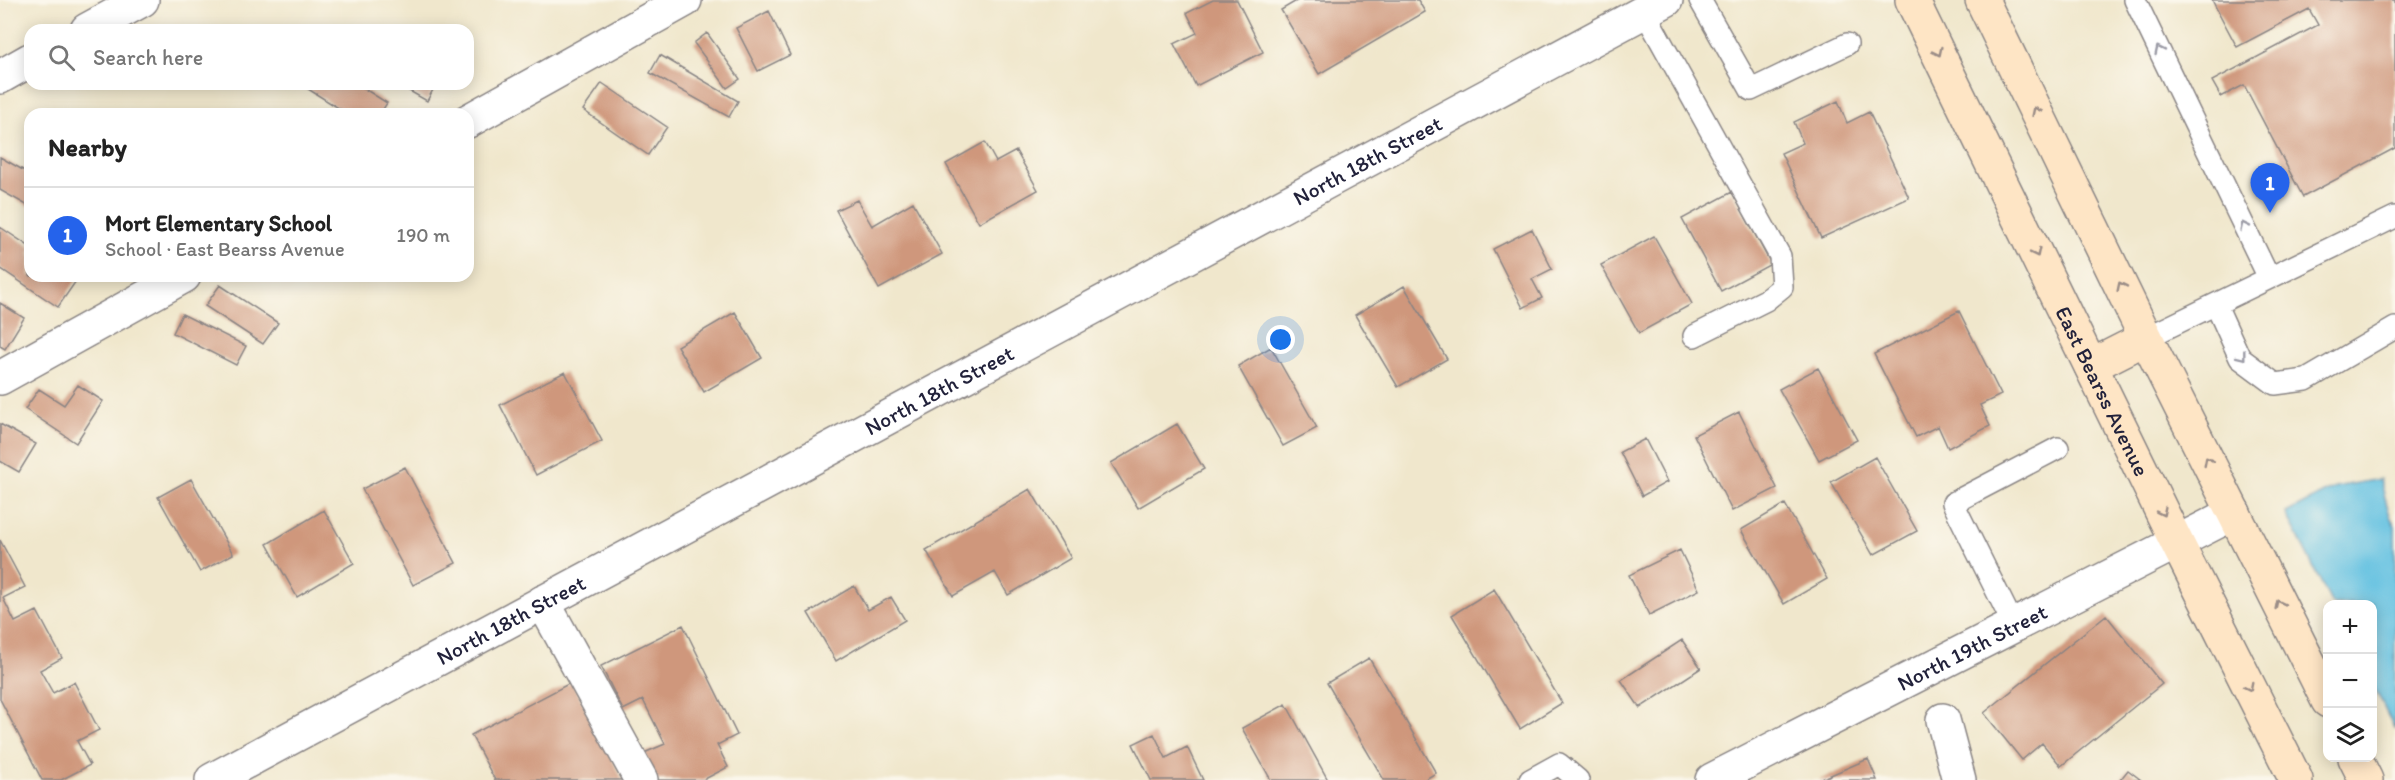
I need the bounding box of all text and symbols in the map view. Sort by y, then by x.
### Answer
search box [24,24,474,90]
icon: search [45,41,78,74]
text: Search here [93,44,203,71]
one-way arrow [1931,46,1943,57]
one-way arrow [2155,46,2167,57]
one-way arrow [2032,106,2043,117]
street label: North 18th Street [1288,110,1447,212]
text: Nearby [48,131,127,163]
pin: 1 [2250,164,2290,213]
text: Mort Elementary School [105,210,332,237]
one-way arrow [2240,221,2251,232]
text: 1 [63,223,72,247]
text: 190 m [397,223,450,247]
text: School · East Bearss Avenue [105,237,345,261]
one-way arrow [2028,246,2040,257]
one-way arrow [2117,282,2129,293]
street label: East Bearss Avenue [2049,302,2155,481]
your location [1266,325,1295,354]
street label: North 18th Street [860,340,1018,441]
one-way arrow [2235,349,2246,360]
one-way arrow [2204,456,2215,467]
one-way arrow [2155,506,2167,517]
street label: North 18th Street [432,569,590,671]
street label: North 19th Street [1893,598,2052,697]
one-way arrow [2275,599,2287,610]
map controls [2323,600,2377,762]
button: + [2323,600,2377,654]
button: − [2323,654,2377,708]
one-way arrow [2242,681,2254,692]
button: layers [2323,708,2377,762]

